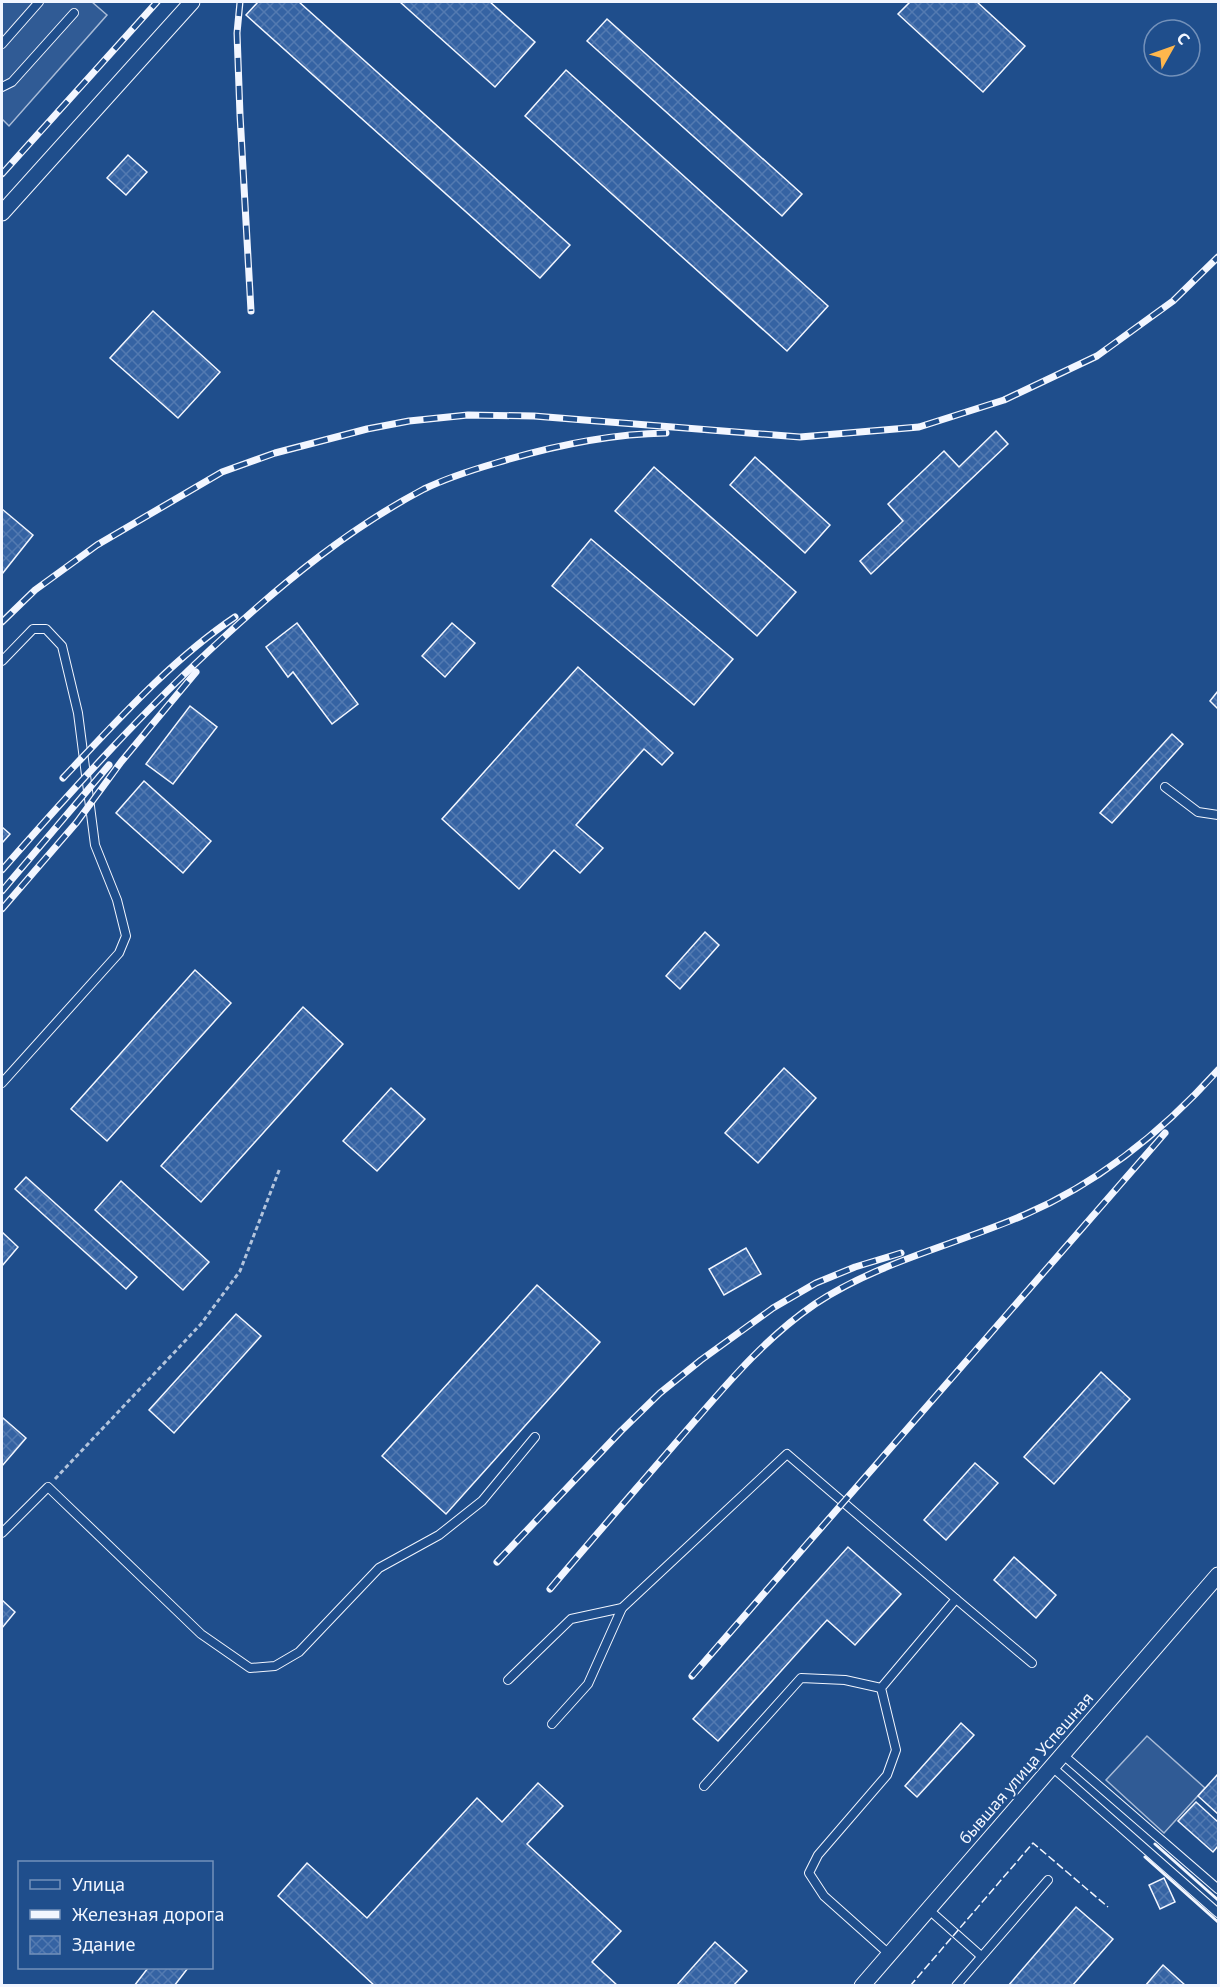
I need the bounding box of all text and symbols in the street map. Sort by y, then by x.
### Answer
north arrow [1142,18,1202,78]
text: С [1172,27,1195,49]
street label: бывшая улица Успешная [954,1687,1098,1849]
legend [18,1861,213,1969]
text: Улица [72,1872,125,1896]
text: Железная дорога [72,1902,224,1926]
text: Здание [72,1932,136,1956]

